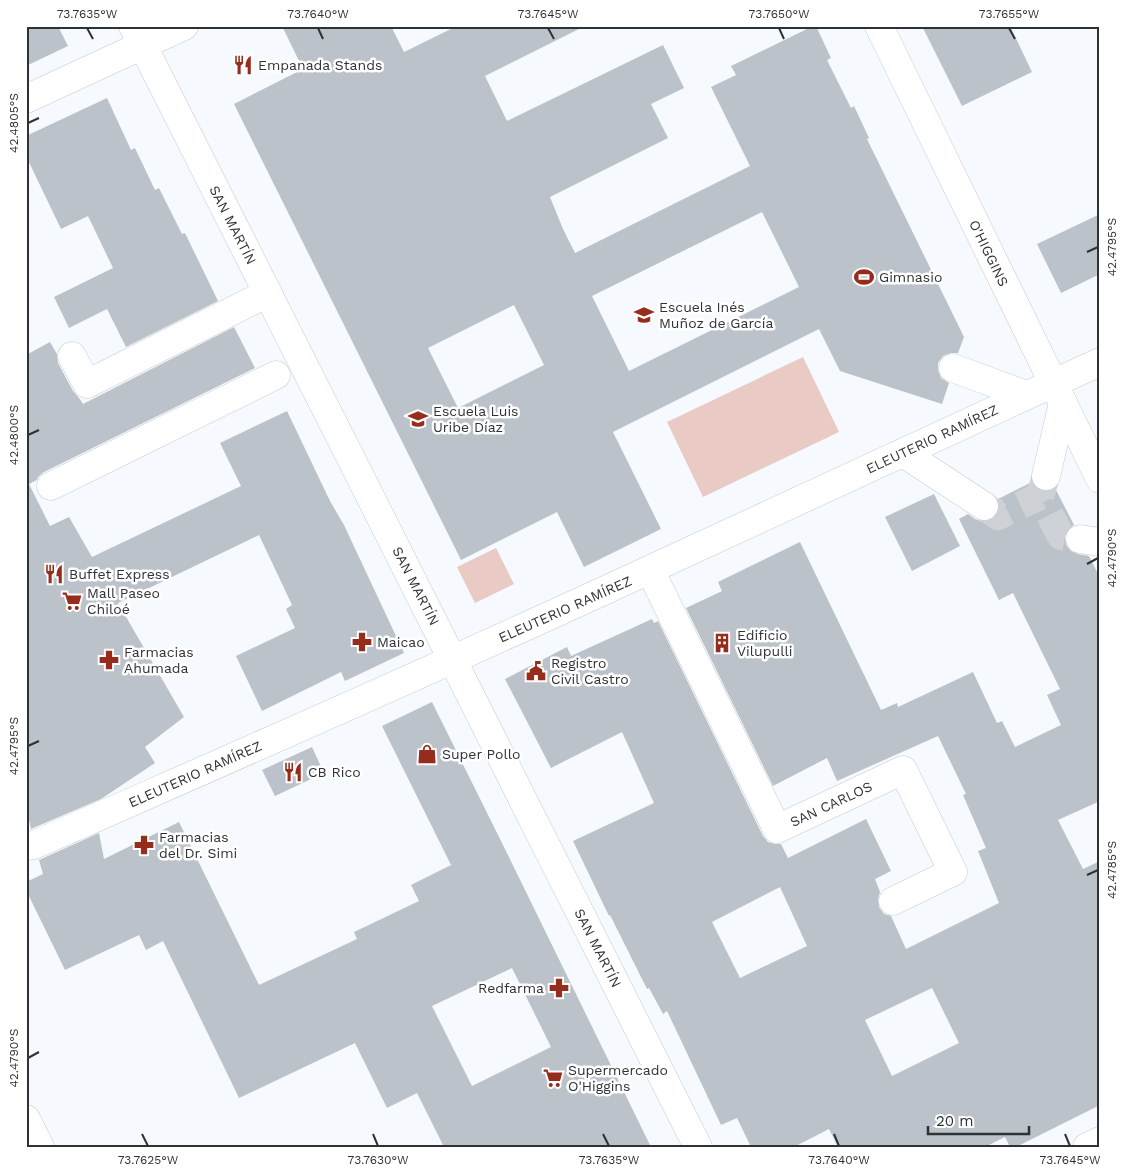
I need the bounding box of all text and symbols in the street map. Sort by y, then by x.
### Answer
text: 73.7635°W [57,7,118,21]
text: 73.7640°W [287,7,349,21]
text: 73.7645°W [517,7,579,21]
text: 73.7650°W [748,7,810,21]
text: 73.7655°W [979,7,1040,21]
restaurant icon: Empanada Stands [232,54,254,76]
place label: Empanada Stands [258,57,382,73]
text: 42.4805°S [7,93,21,153]
street label: SAN MARTÍN [206,183,260,267]
street label: O'HIGGINS [966,217,1012,289]
text: 42.4795°S [1105,218,1119,276]
sports icon: Gimnasio [853,266,875,288]
place label: Gimnasio [879,269,942,285]
place label: Escuela Inés Muñoz de García [659,299,773,331]
school or university icon: Escuela Inés Muñoz de García [633,304,655,326]
street label: ELEUTERIO RAMÍREZ [863,401,1001,477]
place label: Escuela Luis Uribe Díaz [433,403,518,435]
text: 42.4800°S [7,405,21,465]
school or university icon: Escuela Luis Uribe Díaz [407,408,429,430]
text: 42.4790°S [1105,529,1119,587]
street label: SAN MARTÍN [389,544,443,628]
restaurant icon: Buffet Express [43,563,65,585]
place label: Buffet Express [69,566,170,582]
street label: ELEUTERIO RAMÍREZ [496,572,634,646]
place label: Mall Paseo Chiloé [87,585,160,617]
supermarket icon: Mall Paseo Chiloé [61,590,83,612]
place label: Edificio Vilupulli [737,627,792,659]
pharmacy icon: Maicao [351,631,373,653]
building icon: Edificio Vilupulli [711,632,733,654]
place label: Maicao [377,634,425,650]
place label: Farmacias Ahumada [124,644,194,676]
pharmacy icon: Farmacias Ahumada [98,649,120,671]
place label: Registro Civil Castro [551,655,629,687]
public building icon: Registro Civil Castro [525,660,547,682]
text: 42.4795°S [7,717,21,775]
street label: ELEUTERIO RAMÍREZ [126,737,264,811]
shop icon: Super Pollo [416,743,438,765]
place label: Super Pollo [442,746,520,762]
restaurant icon: CB Rico [282,761,304,783]
place label: CB Rico [308,764,361,780]
street label: SAN CARLOS [787,778,875,830]
place label: Farmacias del Dr. Simi [159,829,237,861]
pharmacy icon: Farmacias del Dr. Simi [133,834,155,856]
text: 42.4785°S [1105,841,1119,899]
street label: SAN MARTÍN [571,906,625,990]
pharmacy icon: Redfarma [548,977,570,999]
place label: Redfarma [478,980,544,996]
text: 42.4790°S [7,1029,21,1087]
place label: Supermercado O'Higgins [568,1062,668,1094]
supermarket icon: Supermercado O'Higgins [542,1067,564,1089]
scale bar [928,1103,1030,1135]
text: 20 m [936,1112,974,1130]
text: 73.7625°W [118,1153,179,1167]
text: 73.7630°W [347,1153,409,1167]
text: 73.7635°W [579,1153,640,1167]
text: 73.7640°W [808,1153,870,1167]
text: 73.7645°W [1039,1153,1101,1167]

